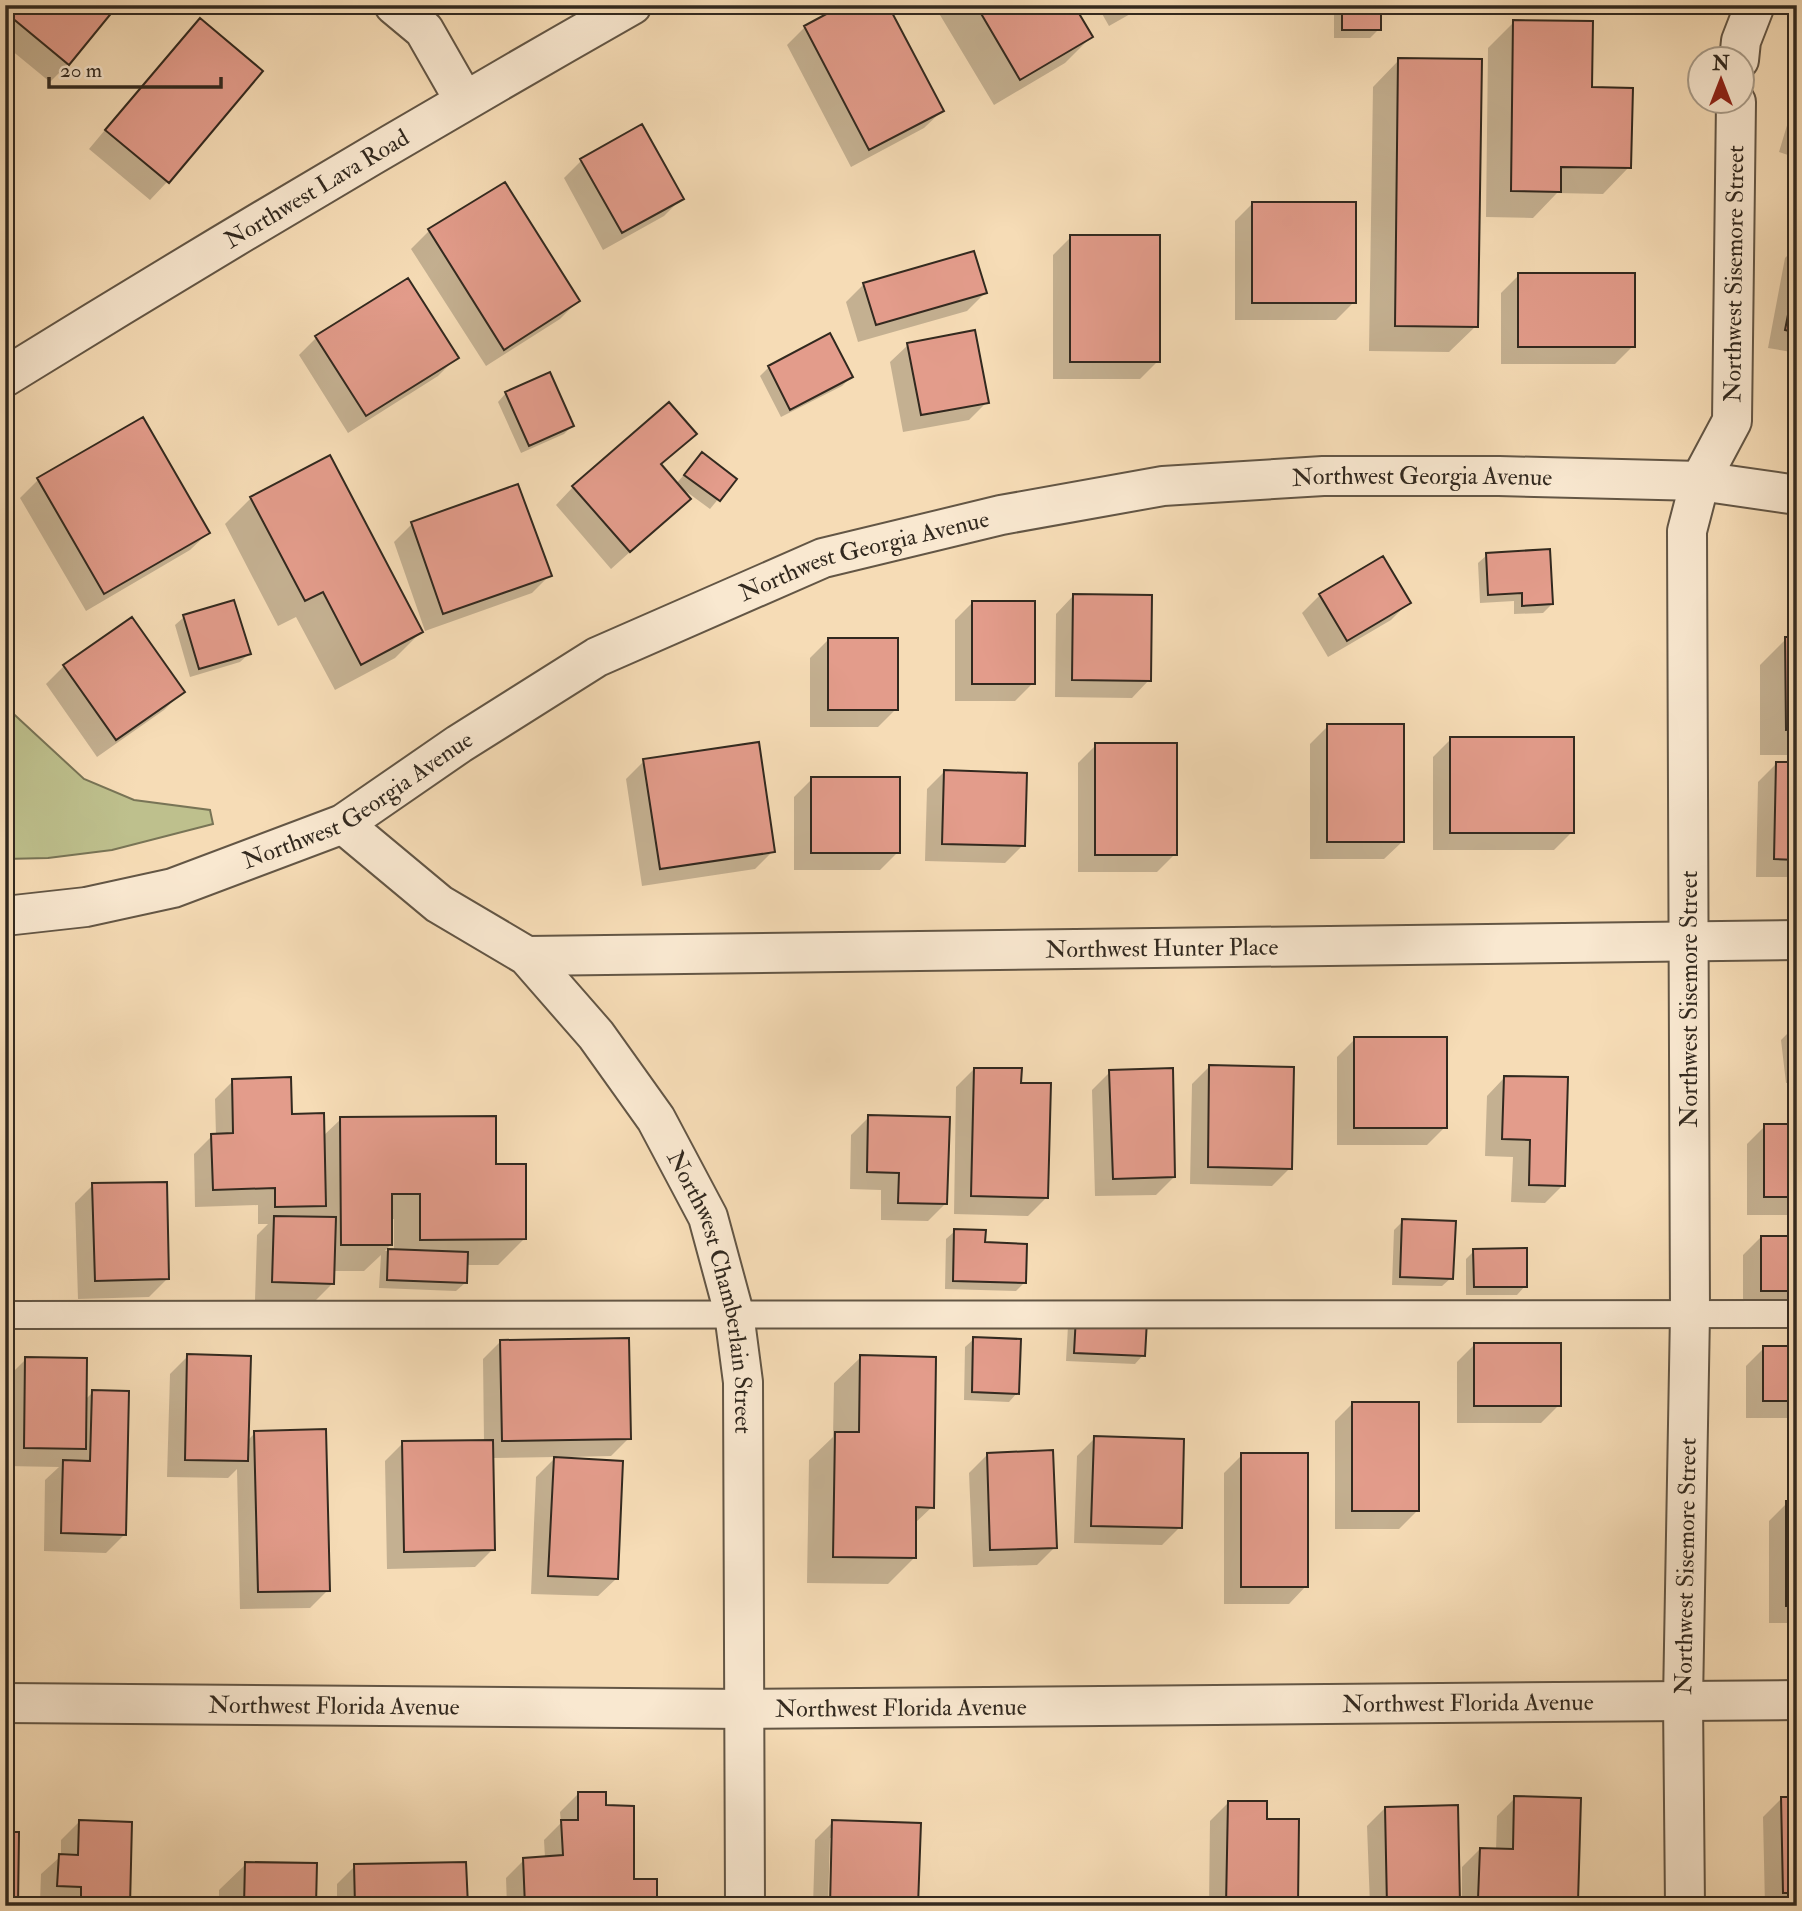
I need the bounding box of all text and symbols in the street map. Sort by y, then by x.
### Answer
scale bar [49,46,220,90]
north arrow [1686,46,1756,116]
text: N [1711,52,1730,76]
text: 20 m [60,57,102,84]
street label: Northwest Lava Road [219,122,415,256]
street label: Northwest Sisemore Street [1717,145,1751,403]
street label: Northwest Georgia Avenue [1291,461,1553,494]
street label: Northwest Georgia Avenue [734,503,992,609]
street label: Northwest Georgia Avenue [238,724,479,876]
street label: Northwest Sisemore Street [1674,870,1705,1128]
street label: Northwest Hunter Place [1045,932,1279,965]
street label: Northwest Chamberlain Street [659,1145,758,1434]
street label: Northwest Sisemore Street [1668,1437,1704,1695]
street label: Northwest Florida Avenue [1342,1687,1594,1720]
street label: Northwest Florida Avenue [208,1690,460,1723]
street label: Northwest Florida Avenue [775,1692,1027,1725]

